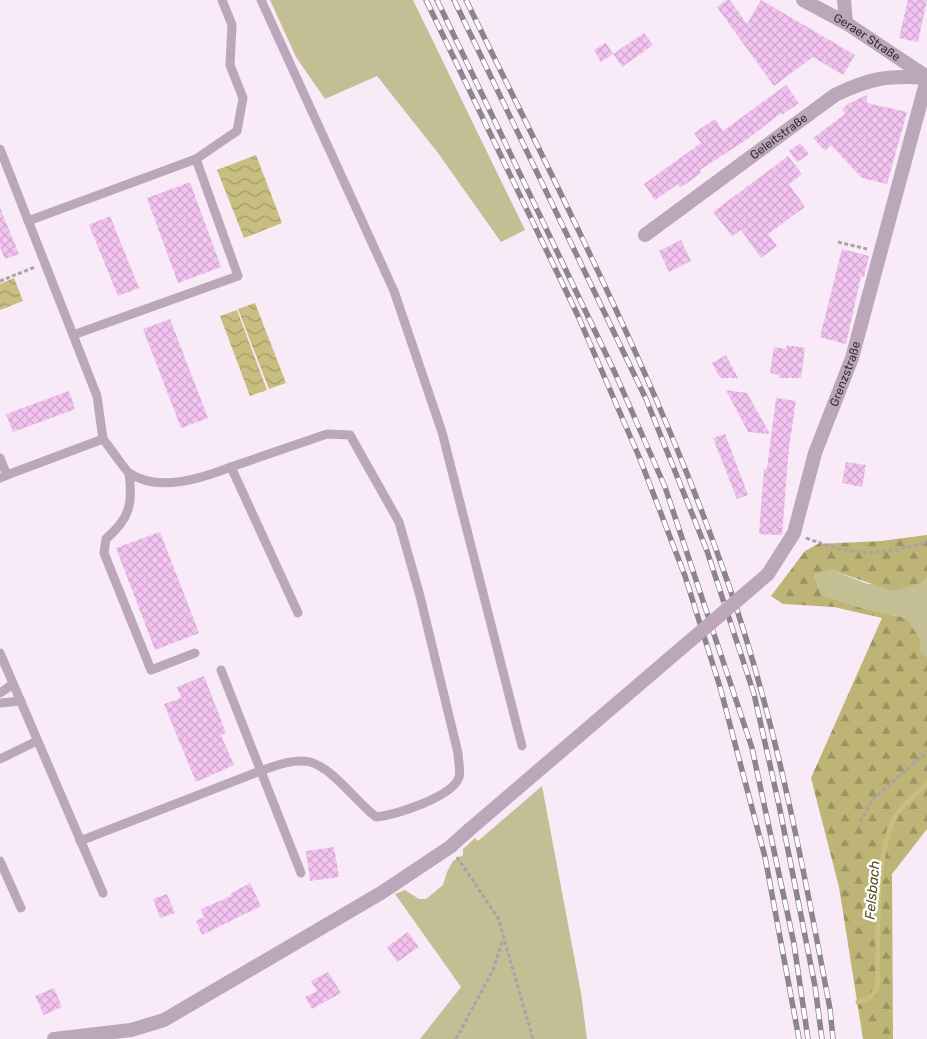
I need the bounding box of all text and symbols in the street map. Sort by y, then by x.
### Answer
street label: Geraer Straße [831,11,903,64]
street label: Geleitstraße [747,111,810,162]
street label: Grenzstraße [827,339,863,408]
water label: Felsbach [861,860,884,920]

